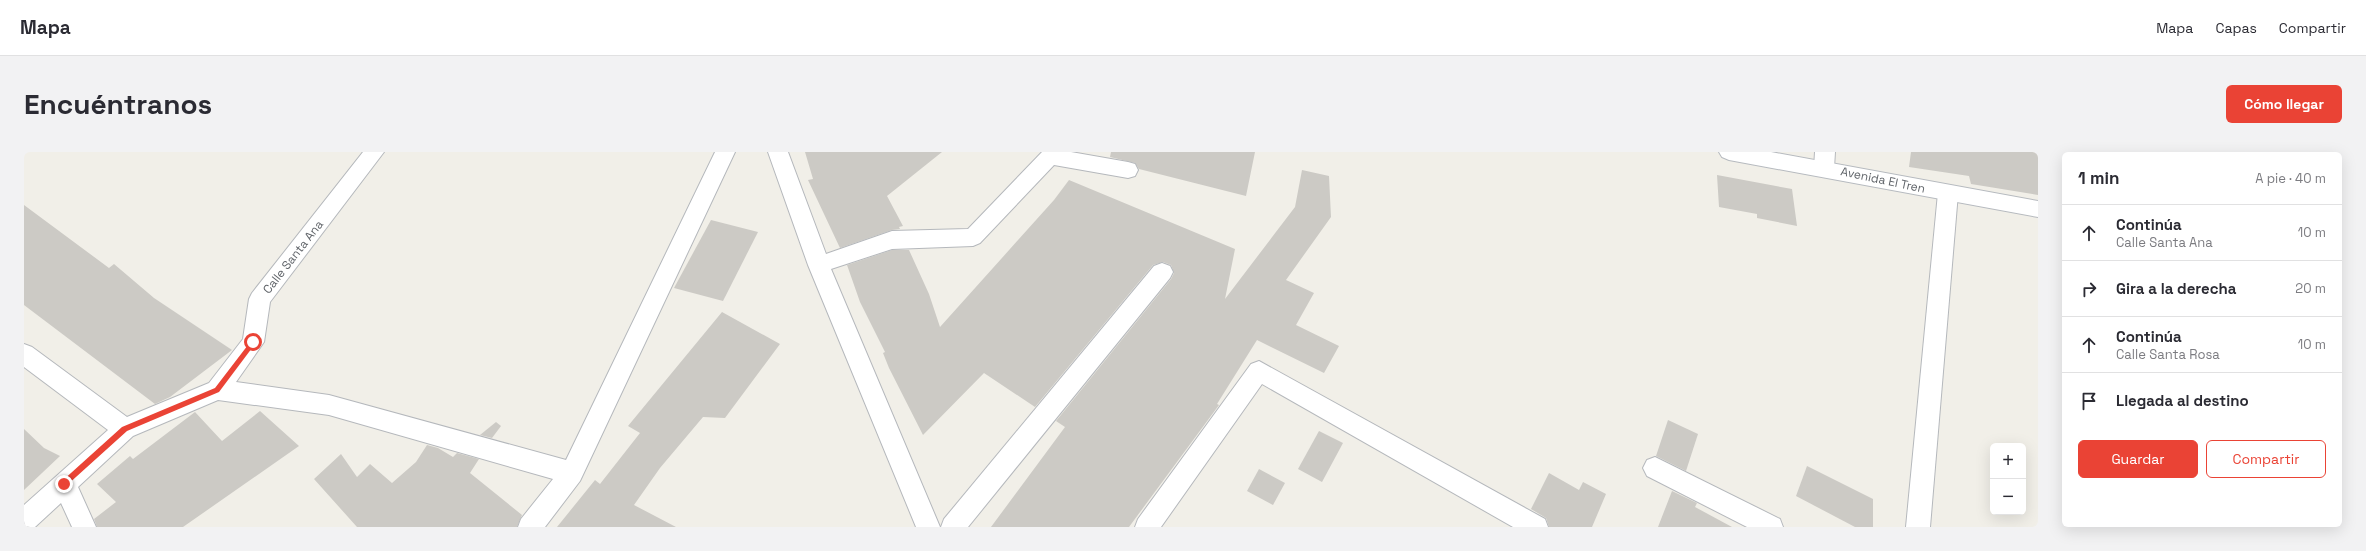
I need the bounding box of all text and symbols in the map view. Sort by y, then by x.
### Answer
text: Mapa [20,15,71,40]
text: Mapa [2156,19,2193,37]
text: Capas [2215,19,2257,37]
text: Compartir [2279,19,2346,37]
button: Cómo llegar [2226,85,2342,123]
text: Encuéntranos [24,86,212,122]
street label: Avenida El Tren [1839,163,1927,197]
text: 1 min [2078,167,2120,189]
text: A pie · 40 m [2255,170,2326,187]
text: Continúa [2116,215,2182,234]
street label: Calle Santa Ana [259,217,327,297]
icon: ahead [2078,222,2100,244]
text: 10 m [2298,224,2326,241]
text: Calle Santa Ana [2116,234,2213,251]
icon: right [2078,278,2100,300]
text: Gira a la derecha [2116,279,2236,298]
text: 20 m [2295,280,2326,297]
text: Continúa [2116,327,2182,346]
route start [244,333,262,351]
icon: ahead [2078,334,2100,356]
text: 10 m [2298,336,2326,353]
text: Calle Santa Rosa [2116,346,2220,363]
icon: arrive [2078,390,2100,412]
text: Llegada al destino [2116,391,2249,410]
button: Guardar [2078,440,2198,478]
button: Compartir [2206,440,2326,478]
map controls [1990,443,2026,515]
button: + [1990,443,2026,479]
route end [55,475,73,493]
button: − [1990,479,2026,515]

